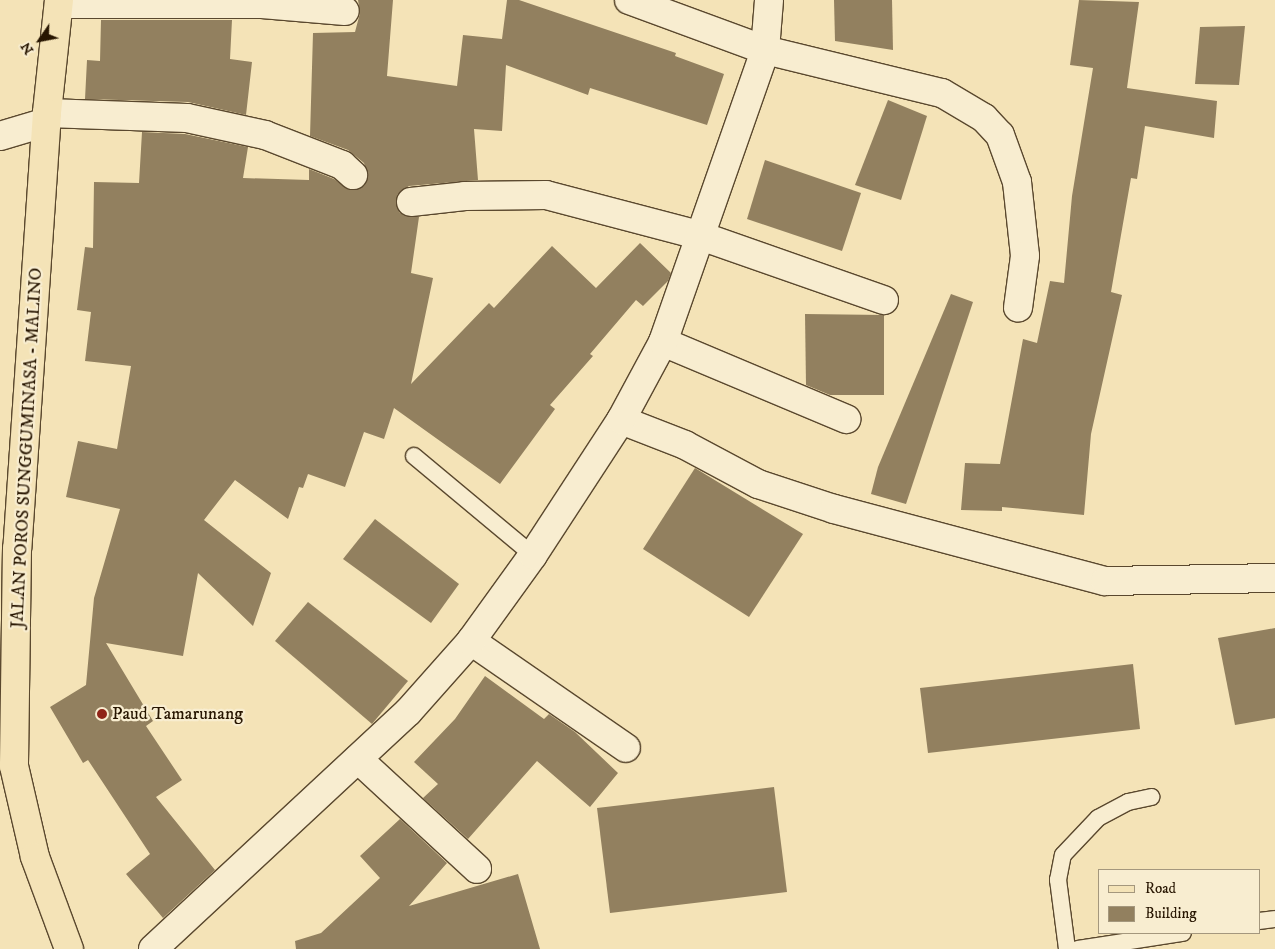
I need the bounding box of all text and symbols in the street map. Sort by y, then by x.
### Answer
north arrow [15,15,65,65]
text: N [17,38,38,58]
street label: JALAN POROS SUNGGUMINASA - MALINO [7,267,47,629]
place label: Paud Tamarunang [112,703,243,725]
marker: Paud Tamarunang [96,708,108,720]
legend [1098,869,1260,934]
text: Road [1145,879,1176,898]
text: Building [1145,904,1197,923]

